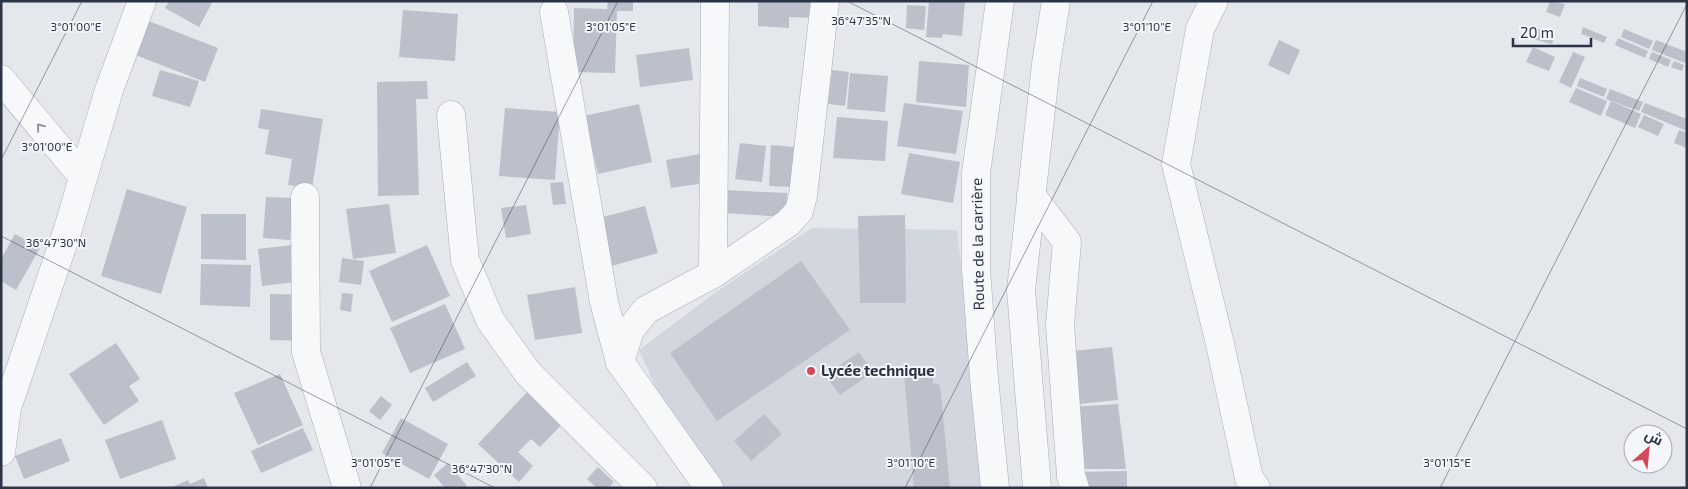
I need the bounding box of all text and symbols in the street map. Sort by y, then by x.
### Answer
text: 36°47'35"N [831,13,891,27]
scale bar [1513,15,1590,47]
text: 3°01'00"E [51,19,102,33]
text: 3°01'05"E [586,19,636,33]
text: 3°01'10"E [1123,19,1172,33]
text: 20 m [1520,23,1554,41]
one-way arrow [36,123,45,132]
text: 3°01'00"E [22,139,73,153]
street label: Route de la carrière [967,178,987,311]
text: 36°47'30"N [26,235,86,249]
place label: Lycée technique [821,361,935,380]
marker: Lycée technique [805,365,817,377]
north arrow [1623,424,1673,474]
text: ش [1642,425,1666,450]
text: 3°01'05"E [351,455,401,469]
text: 3°01'10"E [887,455,936,469]
text: 3°01'15"E [1423,455,1471,469]
text: 36°47'30"N [452,461,512,475]

